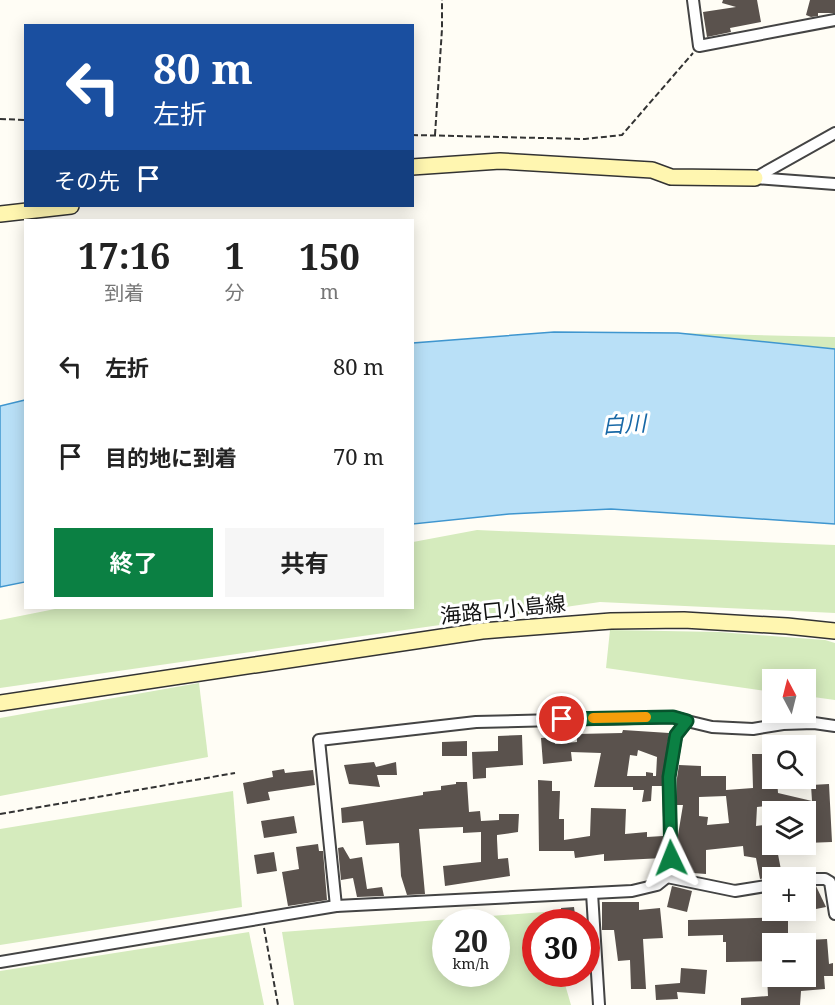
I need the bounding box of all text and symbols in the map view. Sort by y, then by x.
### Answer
text: 80 m [153,39,253,96]
icon: left [54,48,132,126]
text: 左折 [153,95,207,132]
icon: arrive [132,162,165,195]
text: その先 [54,165,120,195]
text: 17:16 [78,231,170,280]
text: 1 [224,231,245,280]
text: 150 [299,232,360,281]
text: m [320,278,339,305]
text: 到着 [104,279,144,306]
text: 分 [225,279,245,306]
icon: left [54,350,87,383]
text: 80 m [333,351,384,381]
text: 左折 [105,352,149,382]
water label: 白川 [601,407,649,439]
icon: arrive [54,440,87,473]
text: 70 m [333,441,384,471]
text: 目的地に到着 [105,442,237,472]
button: 終了 [54,528,213,597]
button: 共有 [225,528,384,597]
street label: 海路口小島線 [439,588,567,630]
north arrow [762,669,816,723]
map controls [762,669,816,987]
pin [536,693,587,744]
icon: arrive [545,702,578,735]
button: search [762,735,816,789]
button: layers [762,801,816,855]
position arrow [639,826,703,890]
button: + [762,867,816,921]
speed limit sign: 30 [522,909,600,987]
text: 20 [454,920,488,961]
button: − [762,933,816,987]
text: km/h [453,953,489,973]

